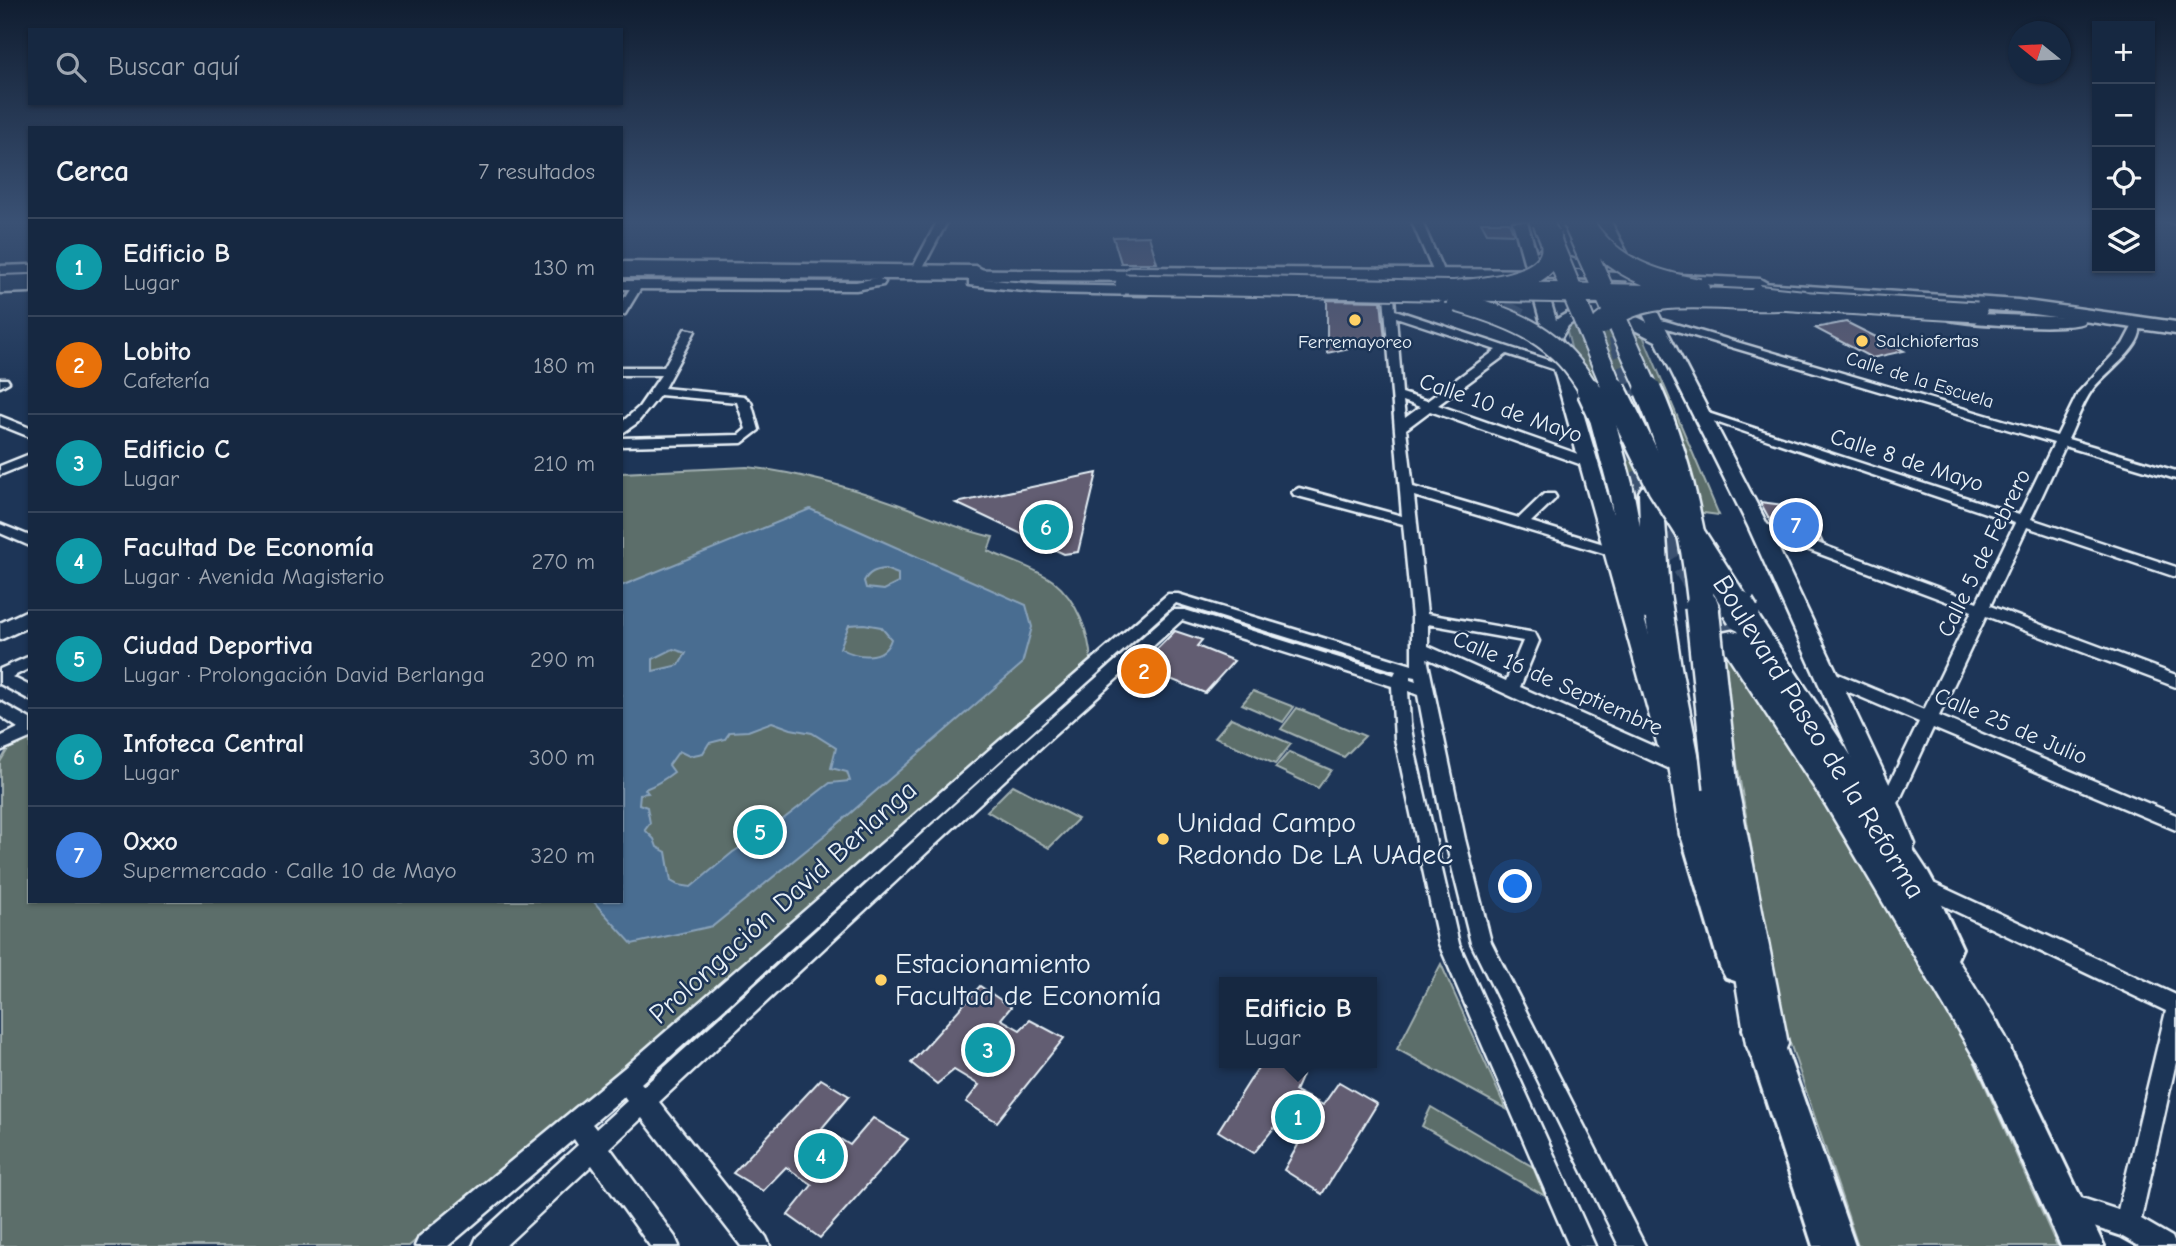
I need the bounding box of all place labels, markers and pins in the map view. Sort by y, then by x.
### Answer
marker: Ferremayoreo [1347,312,1363,328]
place label: Salchiofertas [1876,330,1979,352]
place label: Ferremayoreo [1298,331,1412,353]
marker: Salchiofertas [1854,333,1870,349]
pin: 7 [1773,499,1819,551]
pin: 6 [1023,501,1069,553]
pin: 2 [1121,645,1167,697]
pin: 5 [737,806,783,858]
place label: Unidad Campo Redondo De LA UAdeC [1177,807,1453,871]
marker: Unidad Campo Redondo De LA UAdeC [1155,831,1171,847]
place label: Estacionamiento Facultad de Economía [895,948,1161,1012]
marker: Estacionamiento Facultad de Economía [873,972,889,988]
pin: 3 [965,1024,1011,1076]
pin: 1 [1275,1091,1321,1143]
pin: 4 [798,1130,844,1182]

